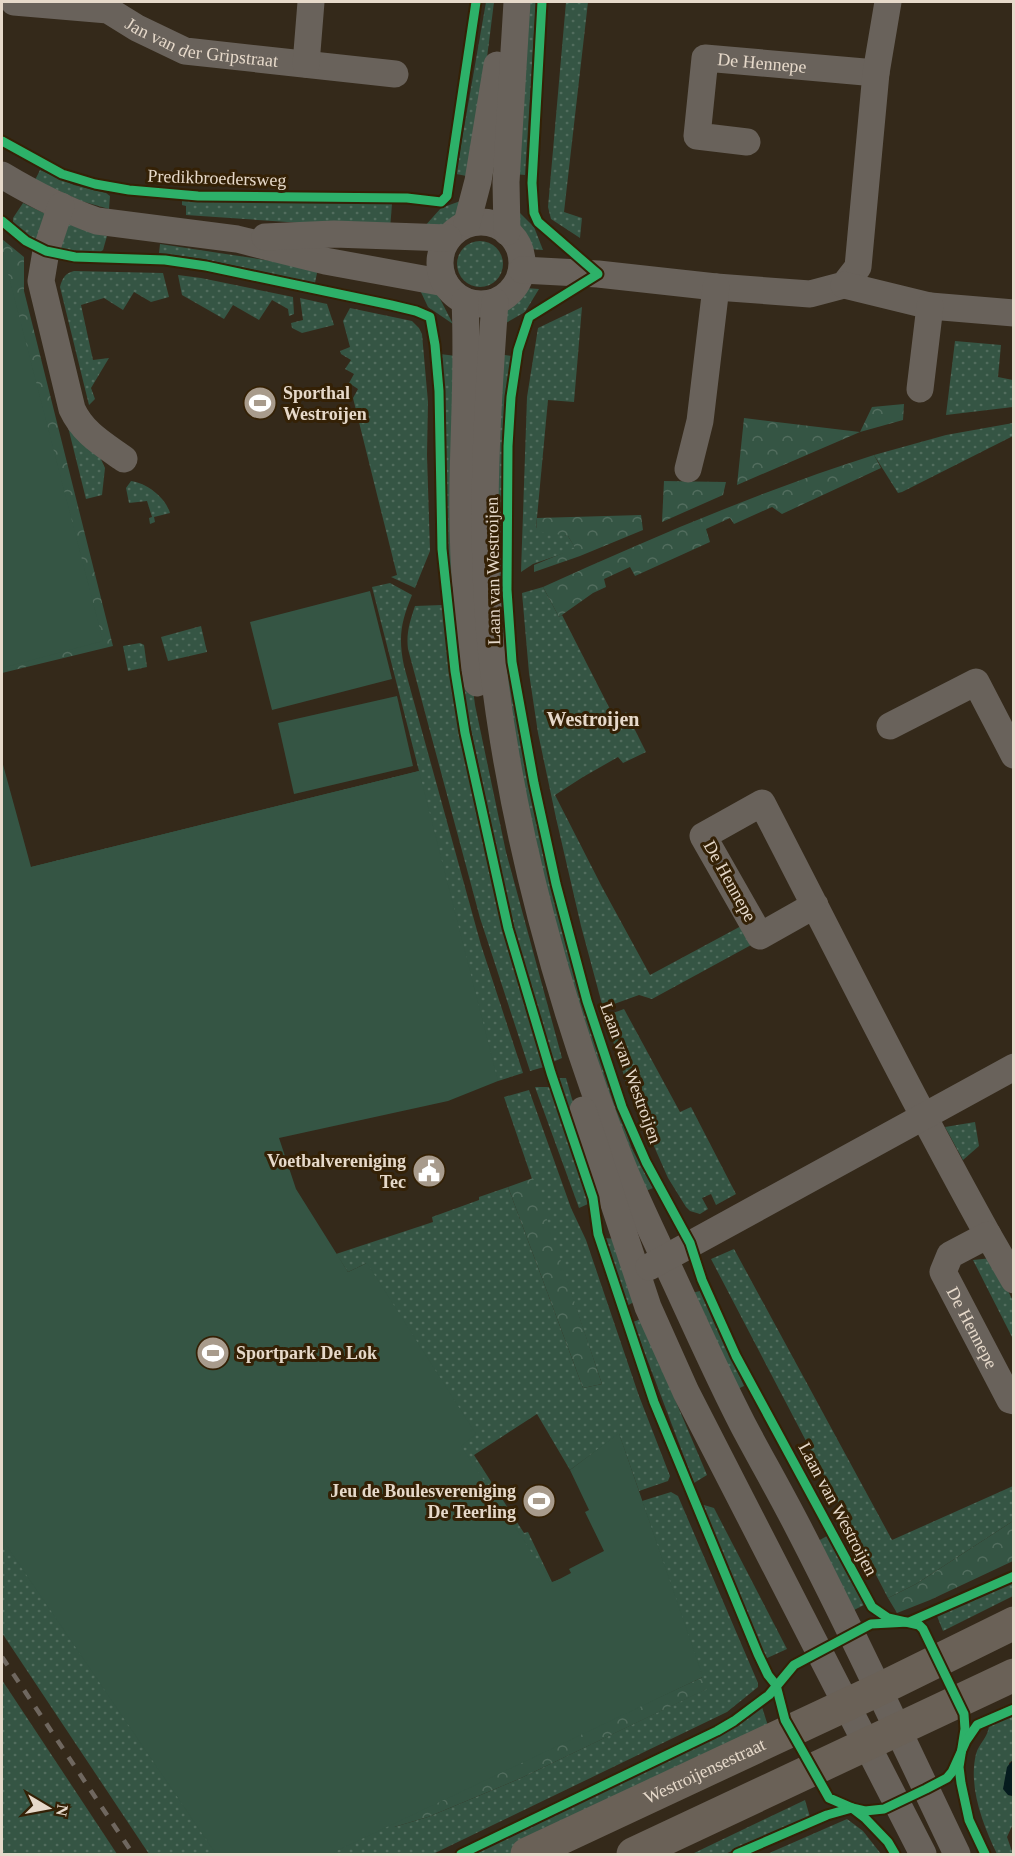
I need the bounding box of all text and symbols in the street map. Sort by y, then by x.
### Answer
street label: Jan van der Gripstraat [122,13,279,71]
street label: De Hennepe [717,49,807,77]
street label: Predikbroedersweg [147,166,287,190]
place label: Sporthal Westroijen [283,383,367,424]
sports icon: Sporthal Westroijen [242,385,278,421]
street label: Laan van Westroijen [482,497,504,645]
district label: Westroijen [547,708,639,731]
street label: De Hennepe [700,837,760,925]
street label: Laan van Westroijen [596,1000,666,1146]
place label: Voetbalvereniging Tec [267,1151,406,1192]
public building icon: Voetbalvereniging Tec [411,1153,447,1189]
street label: De Hennepe [942,1283,1002,1372]
sports icon: Sportpark De Lok [195,1335,231,1371]
place label: Sportpark De Lok [236,1343,377,1363]
street label: Laan van Westroijen [794,1439,882,1579]
place label: Jeu de Boulesvereniging De Teerling [330,1481,516,1522]
sports icon: Jeu de Boulesvereniging De Teerling [521,1483,557,1519]
street label: Westroijensestraat [641,1734,768,1808]
north arrow [18,1778,78,1838]
text: N [53,1803,72,1818]

